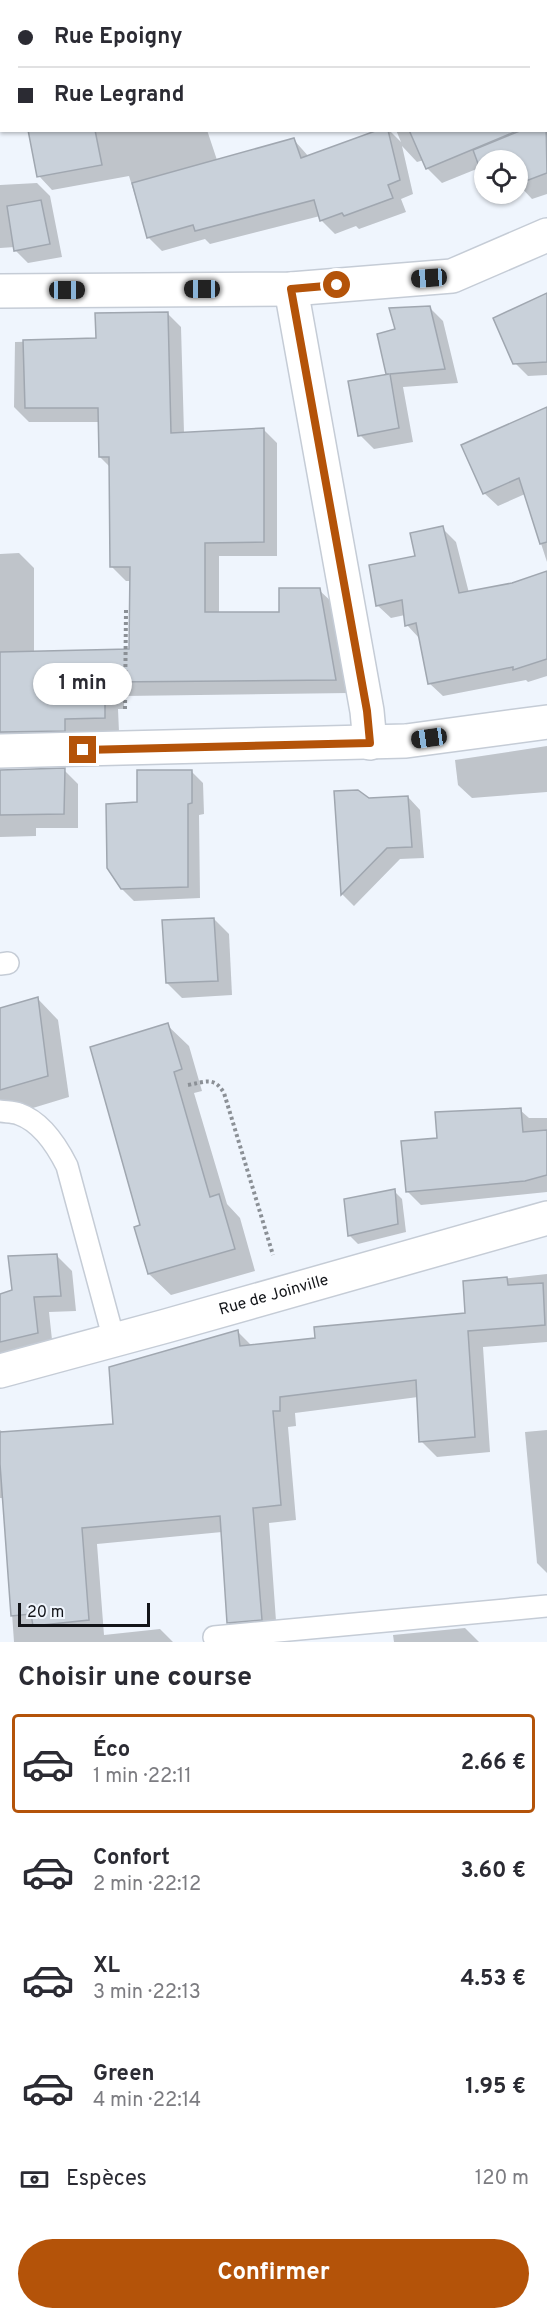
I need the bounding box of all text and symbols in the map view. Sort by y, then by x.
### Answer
text: Rue Epoigny [54,24,183,51]
text: Rue Legrand [54,82,184,109]
map controls [474,150,528,204]
button: locate [474,150,528,204]
car [410,268,448,288]
route start [323,271,350,298]
car [184,280,220,298]
car [49,281,85,299]
callout: 1 min [34,663,132,705]
text: 1 min [58,671,107,697]
car [410,727,448,749]
route end [69,736,96,763]
street label: Rue de Joinville [217,1270,331,1321]
scale bar [18,1600,150,1628]
text: 20 m [27,1603,64,1623]
text: Choisir une course [18,1661,252,1695]
icon: car [21,1737,75,1791]
text: Éco [93,1737,130,1764]
text: 2.66 € [461,1750,526,1777]
text: 1 min · 22:11 [93,1764,192,1790]
icon: car [21,1845,75,1899]
text: Confort [93,1845,170,1872]
text: 3.60 € [461,1858,526,1885]
text: 2 min · 22:12 [93,1872,201,1898]
icon: car [21,1953,75,2007]
text: XL [93,1953,120,1980]
text: 4.53 € [460,1966,526,1993]
text: 3 min · 22:13 [93,1980,201,2006]
icon: car [21,2061,75,2115]
text: Green [93,2061,155,2088]
text: 1.95 € [465,2074,526,2101]
text: 4 min · 22:14 [93,2088,201,2114]
icon: cash [18,2163,51,2196]
text: Espèces [66,2166,147,2193]
text: 120 m [475,2166,529,2192]
button: Confirmer [18,2239,529,2308]

